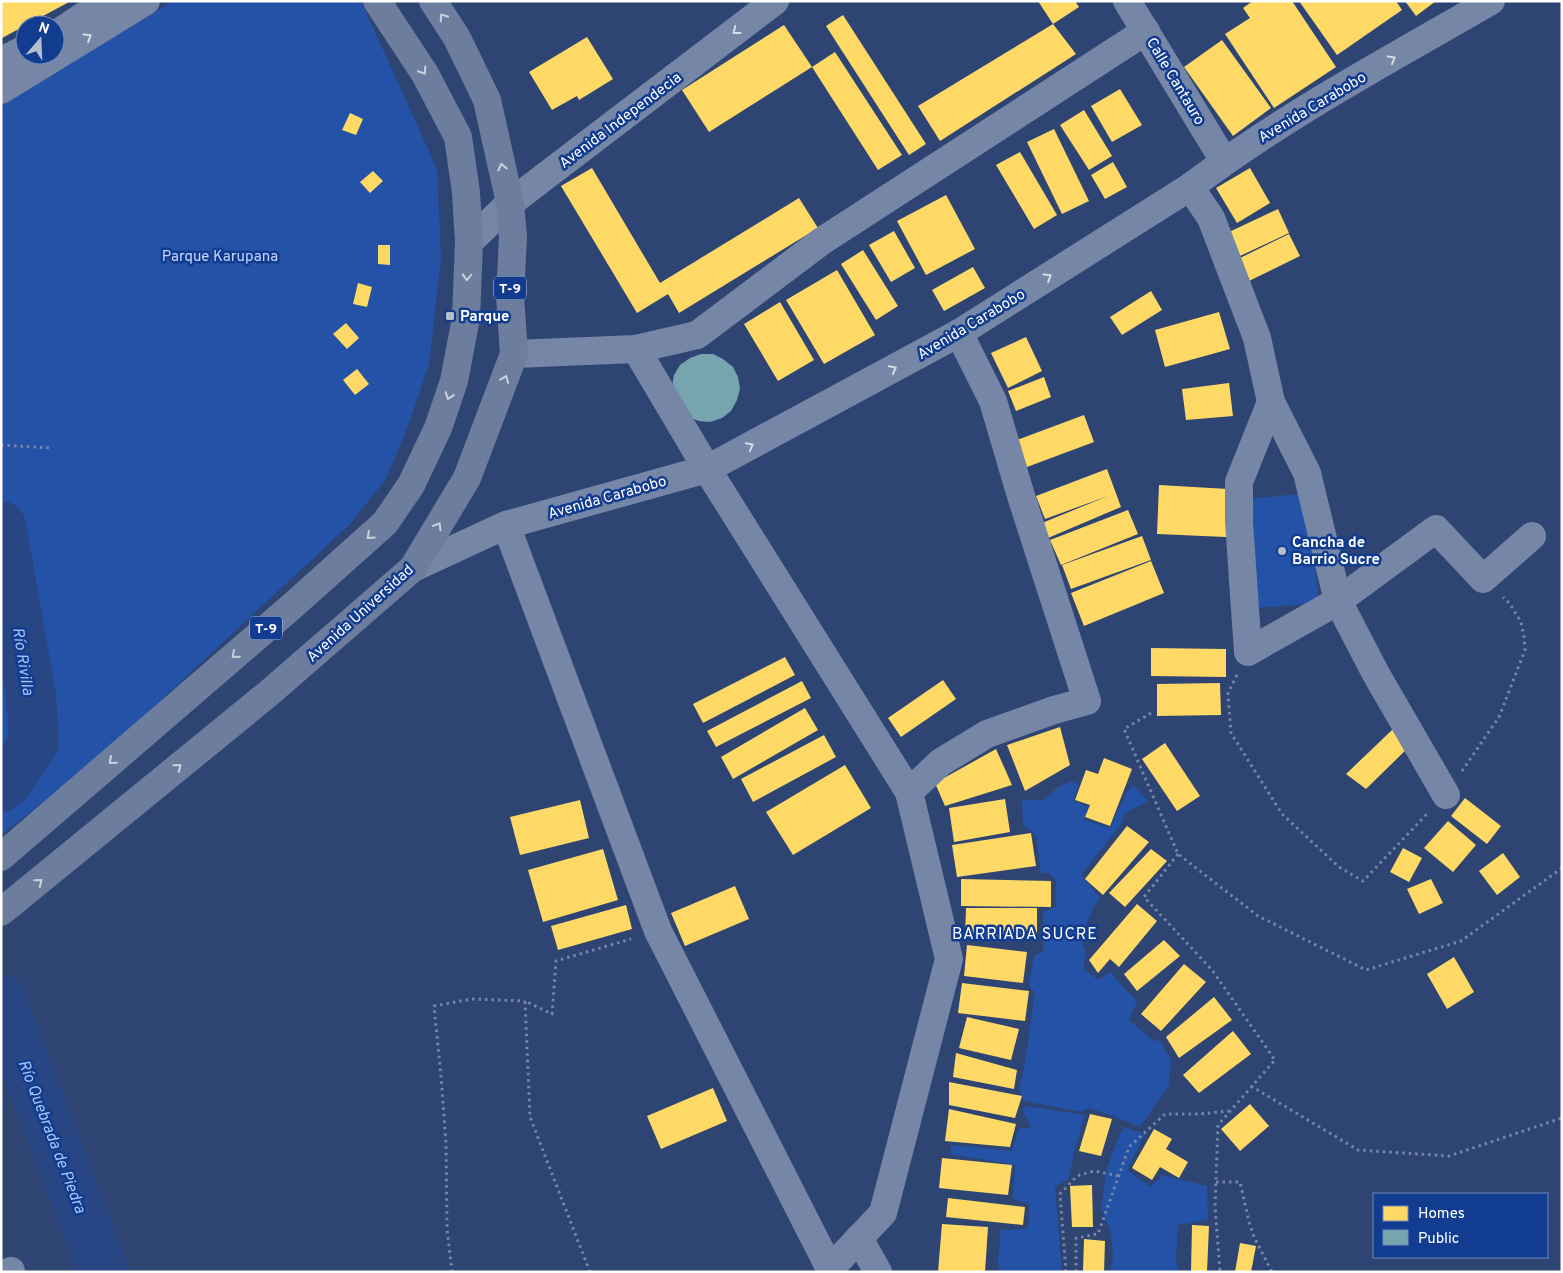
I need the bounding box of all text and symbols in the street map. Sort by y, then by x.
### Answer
one-way arrow [440,13,449,23]
north arrow [15,15,65,65]
text: N [36,19,51,39]
one-way arrow [732,25,742,34]
one-way arrow [82,34,91,44]
street label: Calle Cantauro [1141,35,1208,129]
one-way arrow [1386,55,1395,65]
one-way arrow [417,66,427,75]
street label: Avenida Independecia [556,69,686,173]
street label: Avenida Carabobo [1255,69,1370,148]
one-way arrow [497,162,508,171]
park label: Parque Karupana [162,248,278,267]
one-way arrow [462,273,473,281]
one-way arrow [1042,274,1051,283]
road number: T-9 [494,276,526,300]
street label: Avenida Carabobo [914,286,1029,365]
place label: Parque [460,308,509,327]
marker: Parque [444,310,456,322]
one-way arrow [888,365,897,375]
one-way arrow [499,375,509,384]
one-way arrow [445,391,455,400]
one-way arrow [745,442,754,452]
street label: Avenida Carabobo [546,472,669,524]
one-way arrow [432,523,442,532]
one-way arrow [367,530,376,539]
place label: Cancha de Barrio Sucre [1292,534,1380,570]
marker: Cancha de Barrio Sucre [1276,545,1288,557]
street label: Avenida Universidad [304,561,418,667]
road number: T-9 [250,616,282,640]
water label: Río Rivilla [7,626,37,698]
one-way arrow [232,649,241,658]
one-way arrow [109,755,118,763]
one-way arrow [172,765,181,773]
one-way arrow [33,879,42,887]
district label: BARRIADA SUCRE [952,925,1098,945]
water label: Río Quebrada de Piedra [13,1057,90,1217]
legend [1373,1193,1548,1258]
text: Homes [1418,1205,1465,1224]
text: Public [1418,1230,1459,1249]

